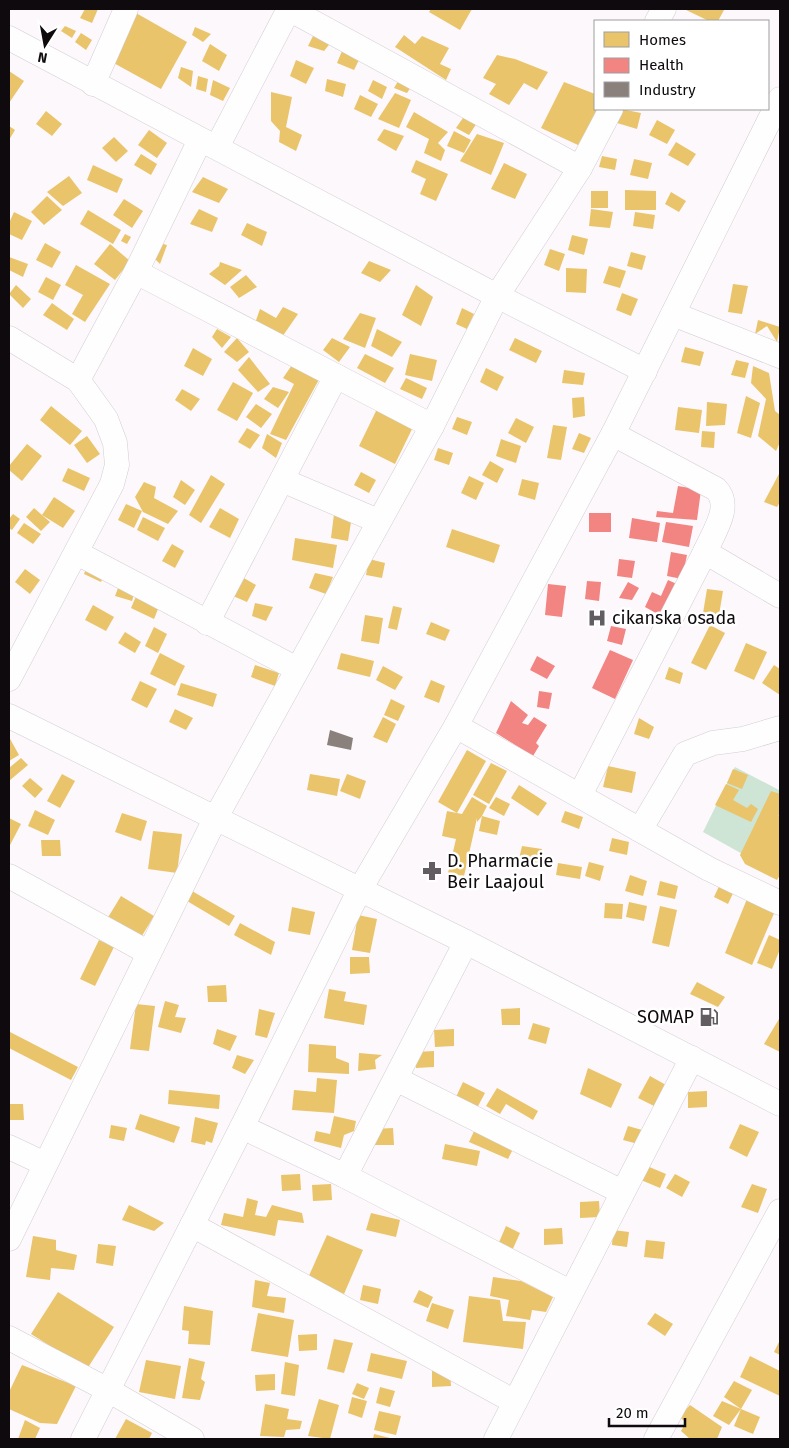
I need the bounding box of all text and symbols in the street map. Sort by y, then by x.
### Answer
north arrow [20,20,70,70]
legend [594,20,769,110]
text: Homes [639,31,686,49]
text: N [36,48,49,67]
text: Health [639,56,684,74]
text: Industry [639,81,696,99]
hospital icon: cikanska osada [586,607,608,629]
place label: cikanska osada [612,607,736,629]
place label: D. Pharmacie Beir Laajoul [447,850,553,893]
pharmacy icon: D. Pharmacie Beir Laajoul [421,860,443,882]
place label: SOMAP [637,1006,694,1028]
fuel station icon: SOMAP [698,1006,720,1028]
scale bar [609,1396,685,1428]
text: 20 m [616,1404,649,1422]

